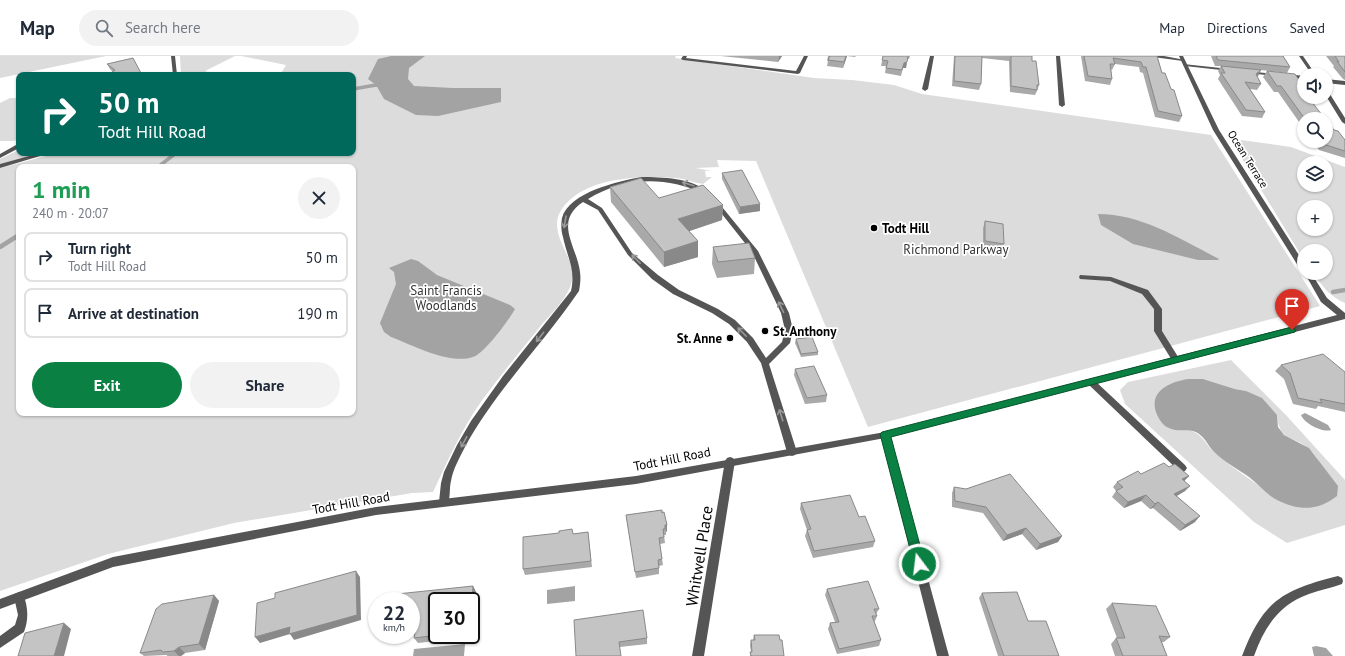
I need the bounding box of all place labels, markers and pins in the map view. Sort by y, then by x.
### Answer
place label: Todt Hill [882,220,929,237]
marker: Todt Hill [869,223,879,233]
pin [1275,289,1309,330]
place label: St. Anthony [773,323,837,340]
marker: St. Anthony [760,326,770,336]
place label: St. Anne [677,330,722,347]
marker: St. Anne [725,333,735,343]

